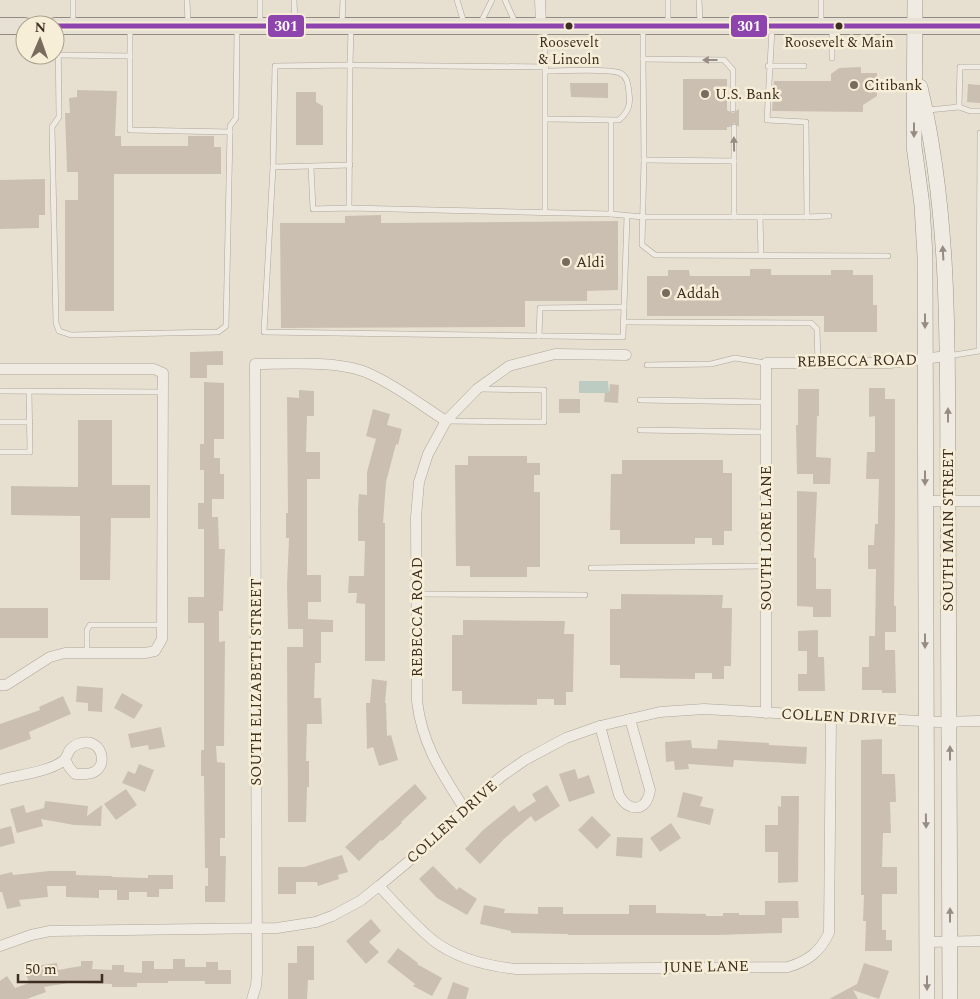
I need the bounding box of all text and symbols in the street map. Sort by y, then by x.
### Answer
line badge: 301 [267,14,305,38]
line badge: 301 [730,14,768,38]
north arrow [15,15,65,65]
text: 301 [274,16,298,37]
text: 301 [737,16,761,37]
text: N [34,17,47,38]
marker: Roosevelt & Lincoln [564,21,574,31]
marker: Roosevelt & Main [834,21,844,31]
place label: Roosevelt & Lincoln [538,32,600,70]
place label: Roosevelt & Main [784,32,894,53]
one-way arrow [702,56,718,64]
place label: Citibank [864,74,923,97]
marker: Citibank [848,79,860,91]
place label: U.S. Bank [715,83,780,106]
marker: U.S. Bank [699,88,711,100]
one-way arrow [910,122,918,138]
one-way arrow [730,136,738,152]
one-way arrow [939,245,947,261]
place label: Aldi [576,251,605,274]
marker: Aldi [560,256,572,268]
place label: Addah [676,282,720,305]
marker: Addah [660,287,672,299]
one-way arrow [921,313,929,329]
street label: REBECCA ROAD [797,348,917,374]
one-way arrow [944,407,952,423]
street label: SOUTH MAIN STREET [937,449,960,611]
street label: SOUTH LORE LANE [755,465,778,611]
one-way arrow [921,471,929,487]
street label: REBECCA ROAD [406,557,429,677]
street label: SOUTH ELIZABETH STREET [245,578,268,786]
one-way arrow [921,633,929,649]
street label: COLLEN DRIVE [781,702,897,732]
one-way arrow [946,745,954,761]
street label: COLLEN DRIVE [401,775,503,869]
one-way arrow [922,813,930,829]
one-way arrow [946,907,954,923]
scale bar [18,952,101,984]
street label: JUNE LANE [663,955,749,979]
text: 50 m [25,958,57,981]
one-way arrow [923,976,931,992]

